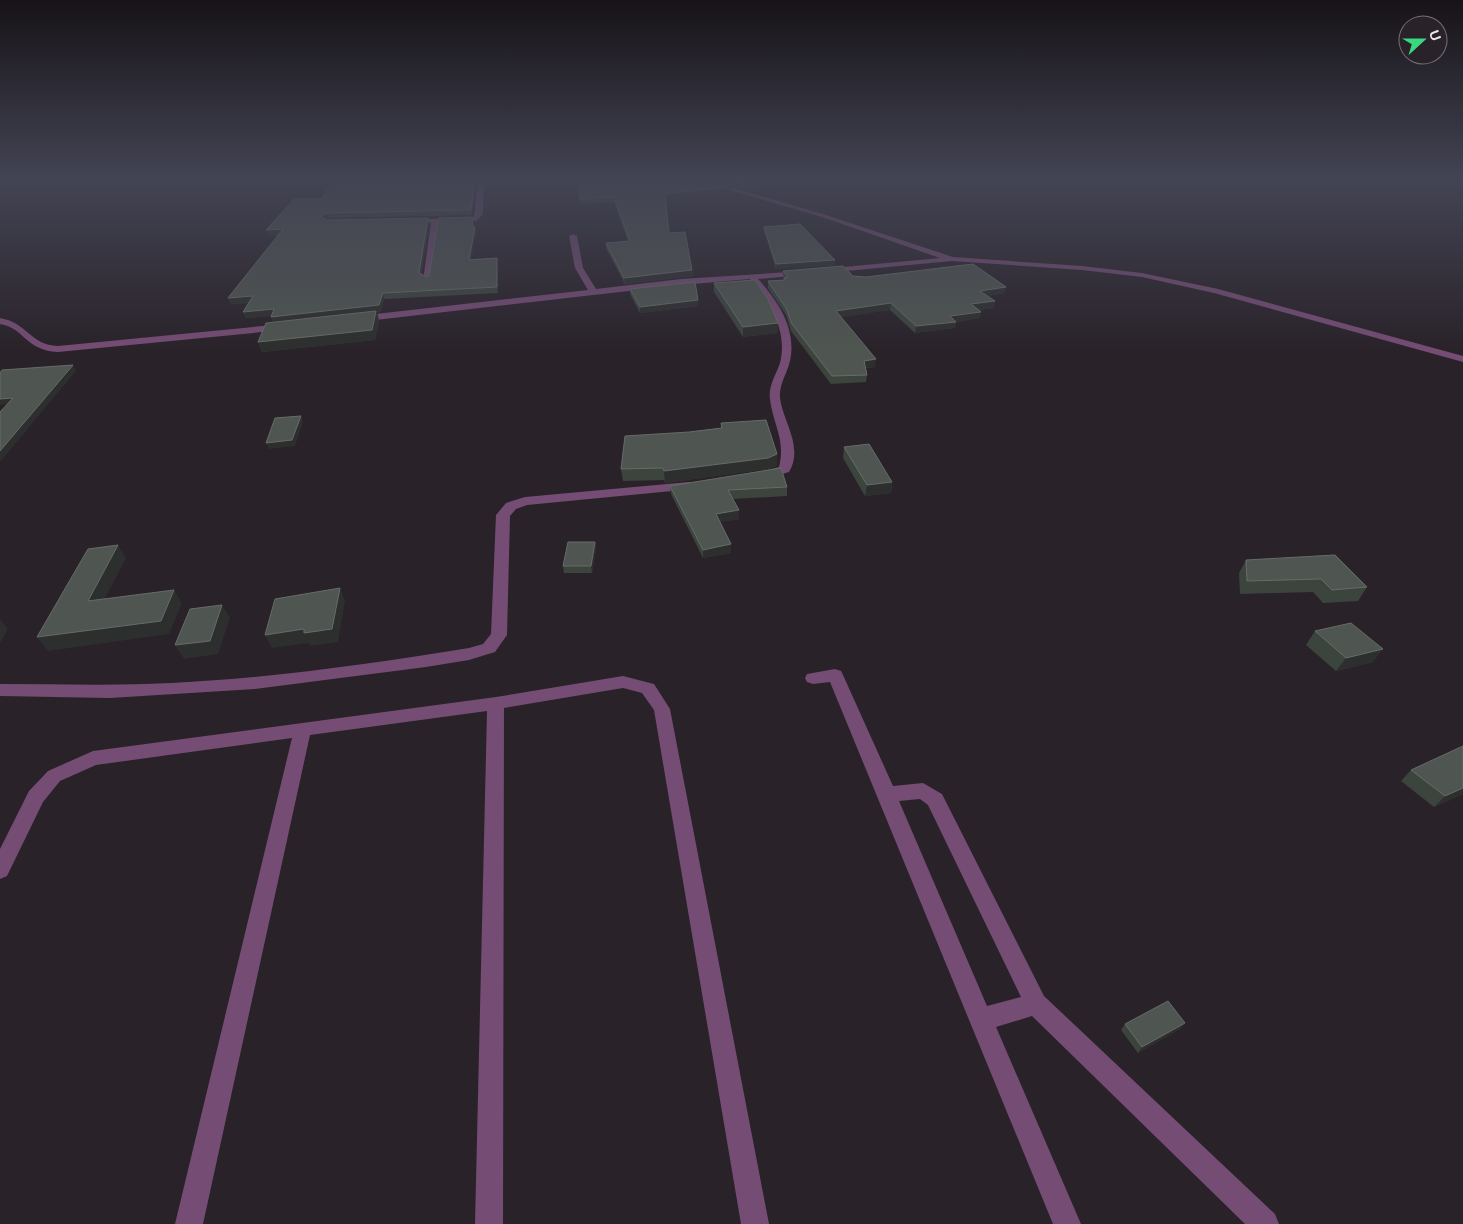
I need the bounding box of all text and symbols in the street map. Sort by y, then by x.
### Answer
north arrow [1398,15,1448,65]
text: U [1426,28,1444,43]

